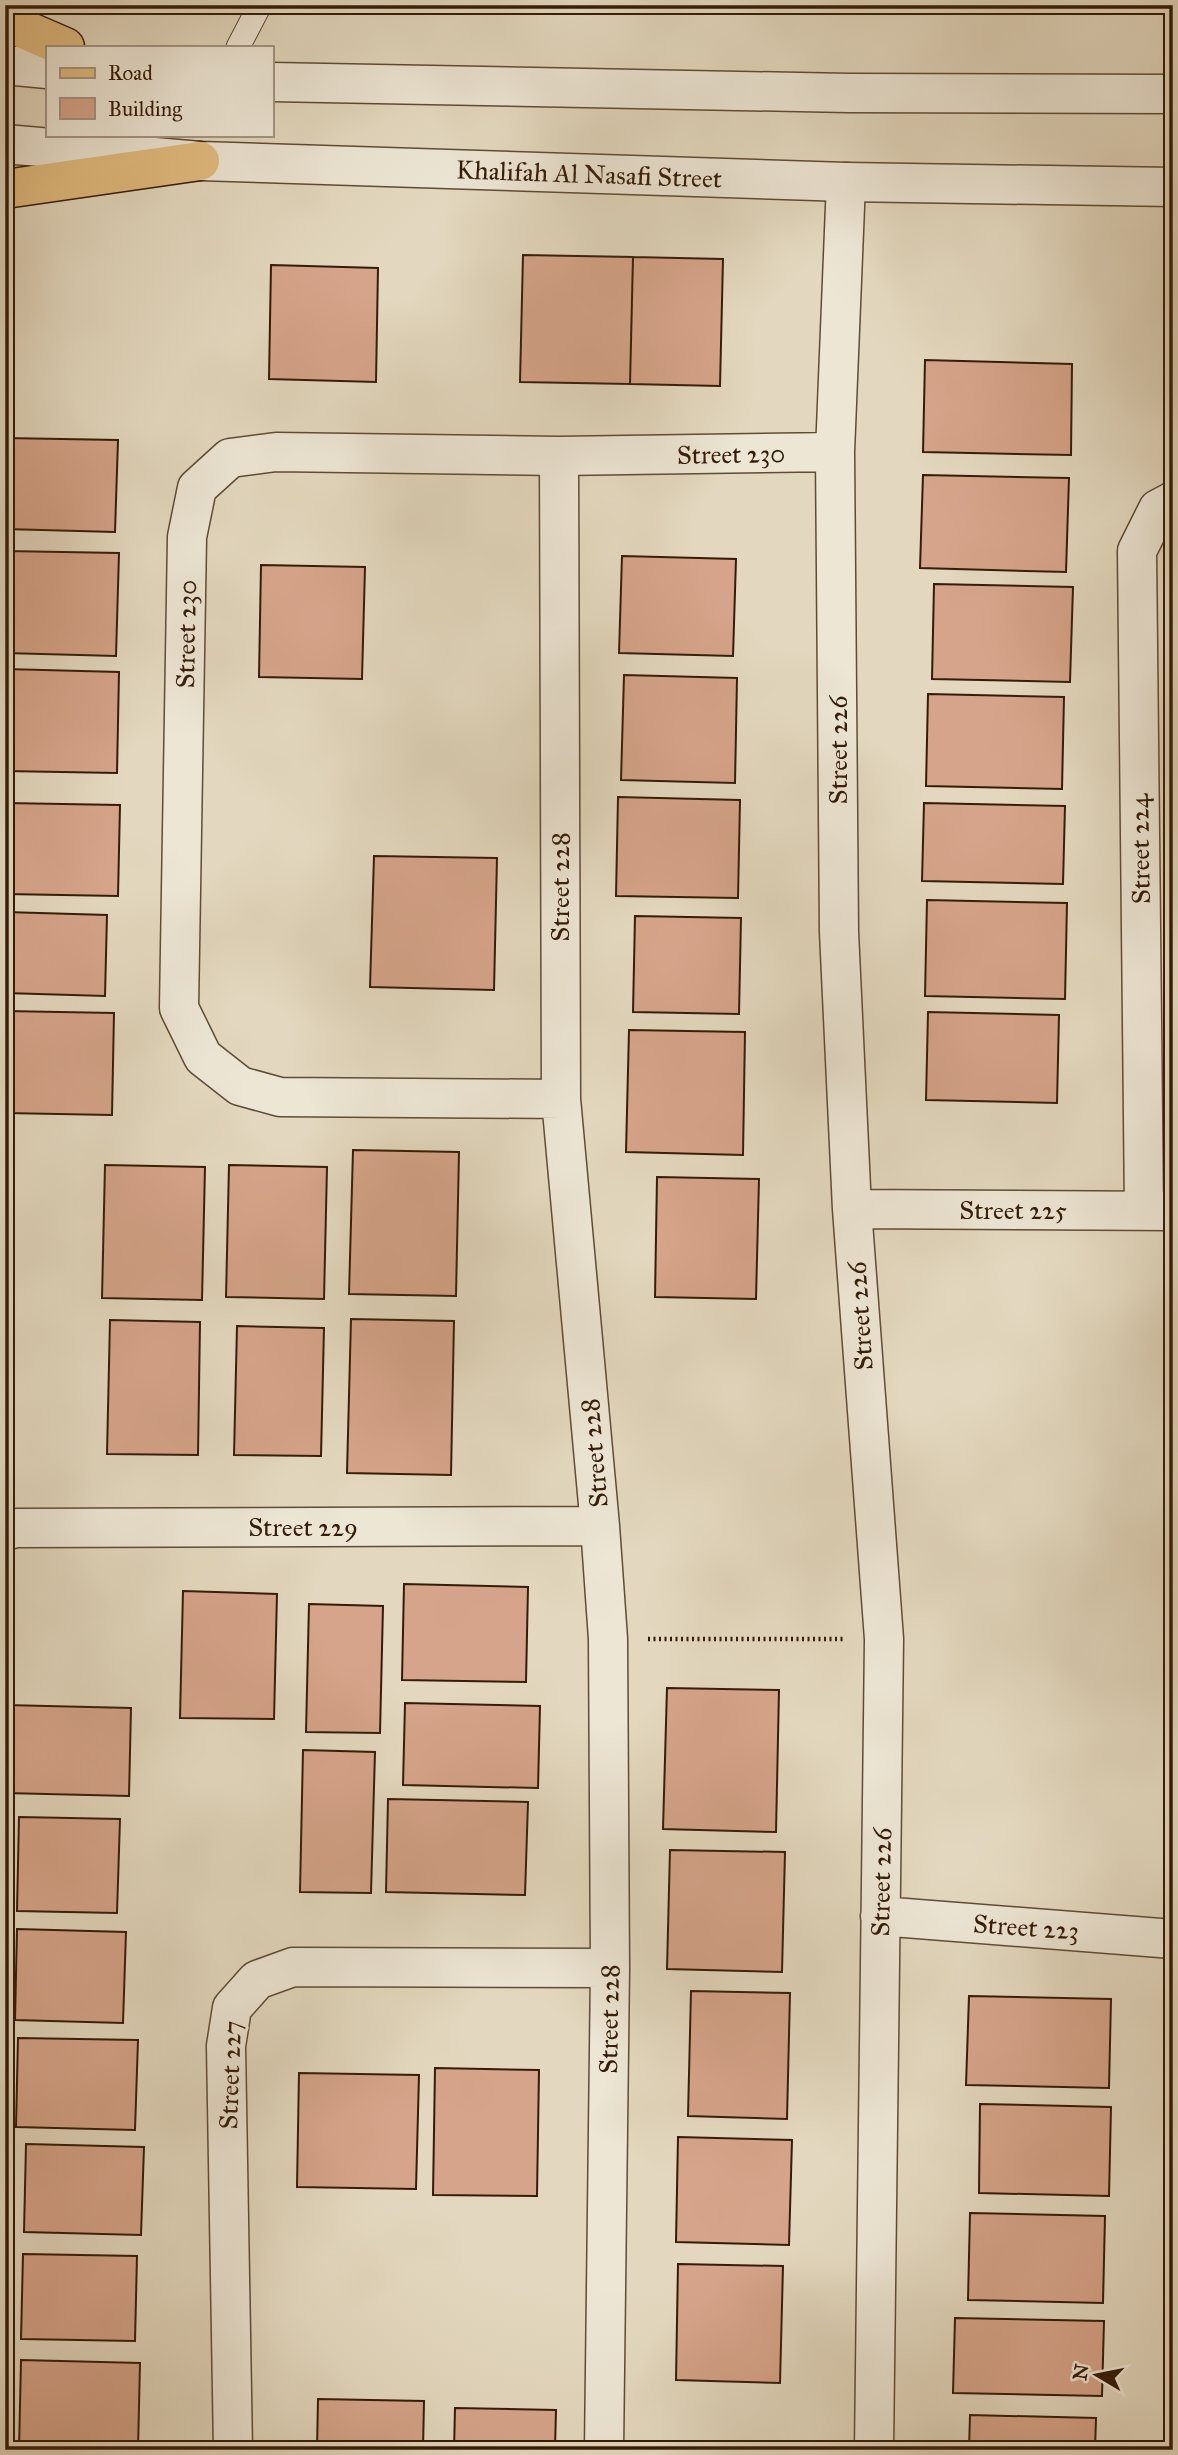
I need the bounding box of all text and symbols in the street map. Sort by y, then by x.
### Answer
legend [46,46,273,136]
text: Road [108,60,153,86]
text: Building [108,96,182,122]
street label: Khalifah Al Nasafi Street [455,153,723,195]
street label: Street 230 [676,437,786,471]
street label: Street 230 [169,579,203,689]
street label: Street 226 [822,695,854,805]
street label: Street 224 [1123,793,1157,904]
street label: Street 228 [544,832,576,942]
street label: Street 225 [959,1194,1067,1226]
street label: Street 226 [840,1260,880,1372]
street label: Street 228 [573,1397,615,1509]
street label: Street 229 [248,1511,358,1543]
street label: Street 226 [864,1827,898,1937]
street label: Street 223 [972,1907,1080,1947]
street label: Street 228 [592,1964,626,2074]
street label: Street 227 [212,2020,248,2130]
north arrow [1062,2340,1132,2410]
text: N [1068,2362,1093,2382]

